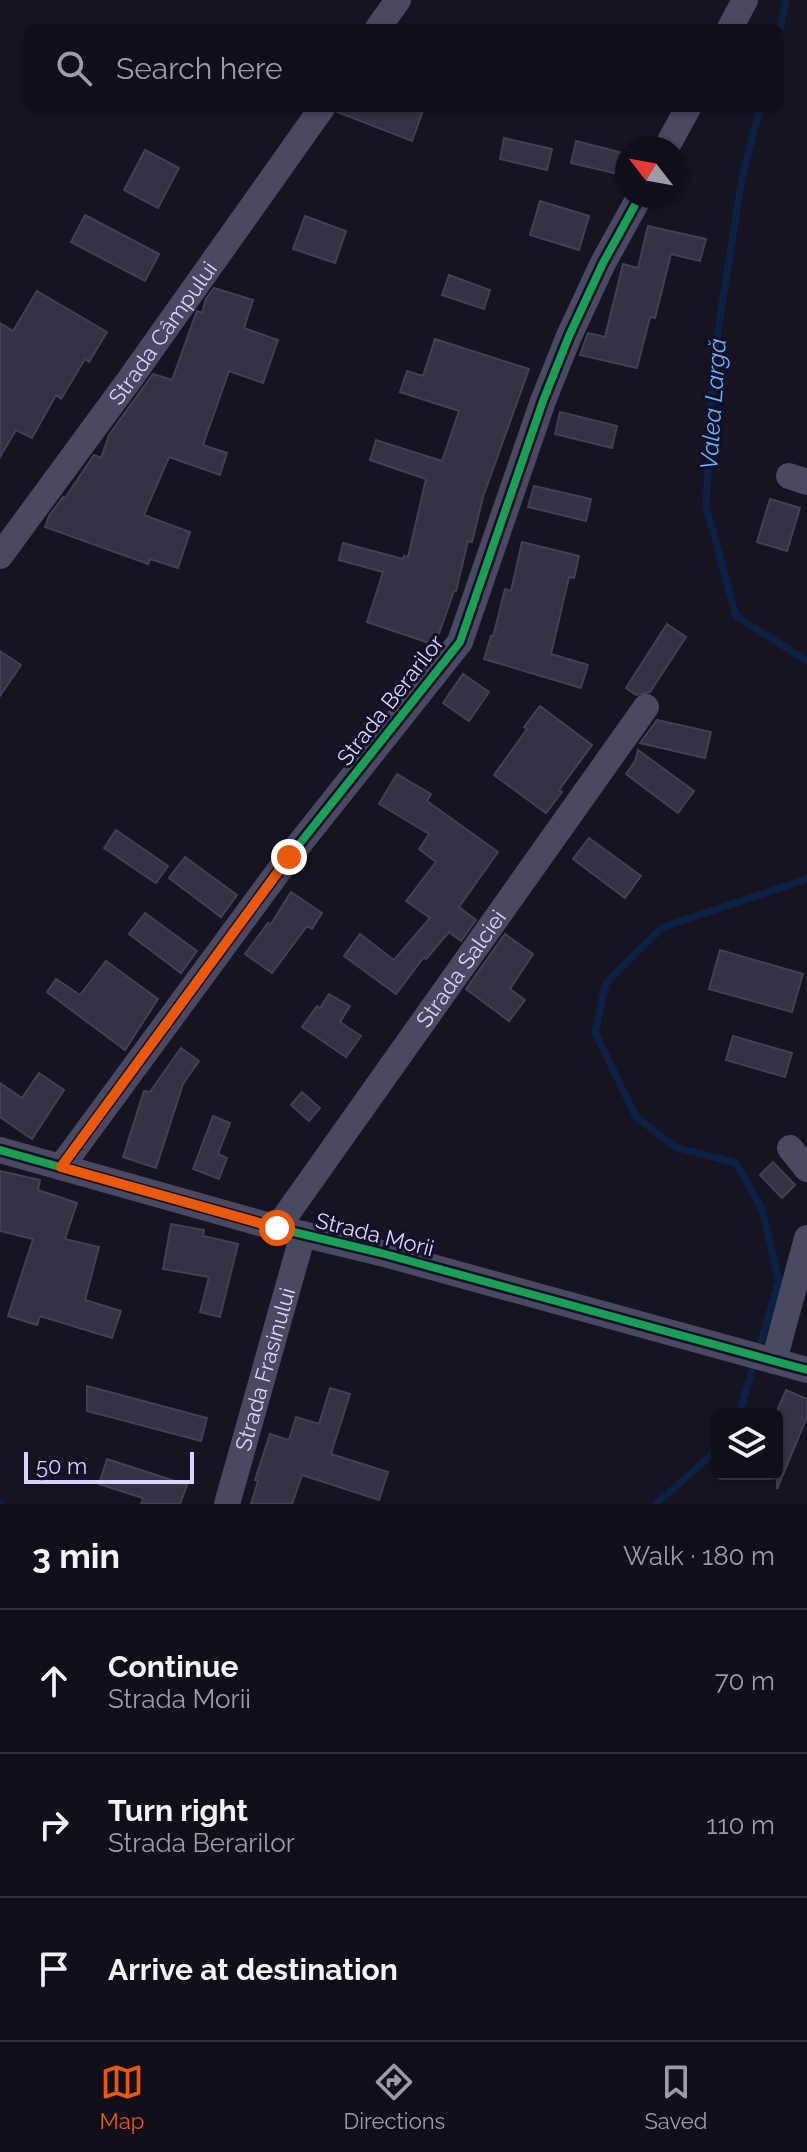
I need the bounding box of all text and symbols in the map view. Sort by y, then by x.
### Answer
search box [24,24,783,112]
icon: search [52,46,96,90]
text: Search here [116,51,283,86]
north arrow [615,136,687,208]
street label: Strada Câmpului [103,256,222,410]
water label: Valea Largă [694,337,732,471]
street label: Strada Berarilor [331,630,449,770]
route end [271,839,307,875]
street label: Strada Salciei [410,905,511,1032]
street label: Strada Morii [313,1207,437,1261]
route start [259,1210,295,1246]
street label: Strada Frasinului [230,1285,300,1454]
map controls [711,1408,783,1480]
button: layers [711,1408,783,1480]
scale bar [24,1448,194,1484]
text: 50 m [36,1453,87,1479]
text: 3 min [32,1536,120,1576]
text: Walk · 180 m [623,1541,775,1571]
text: Continue [108,1649,239,1684]
icon: ahead [32,1659,76,1703]
text: 70 m [715,1666,775,1696]
text: Strada Morii [108,1684,251,1714]
text: Turn right [108,1793,248,1828]
icon: right [32,1803,76,1847]
text: 110 m [706,1810,775,1840]
text: Strada Berarilor [108,1828,295,1858]
icon: arrive [32,1947,76,1991]
text: Arrive at destination [108,1952,398,1987]
tab: Map [100,2060,144,2134]
tab: Directions [344,2060,445,2134]
tab: Saved [644,2060,707,2134]

